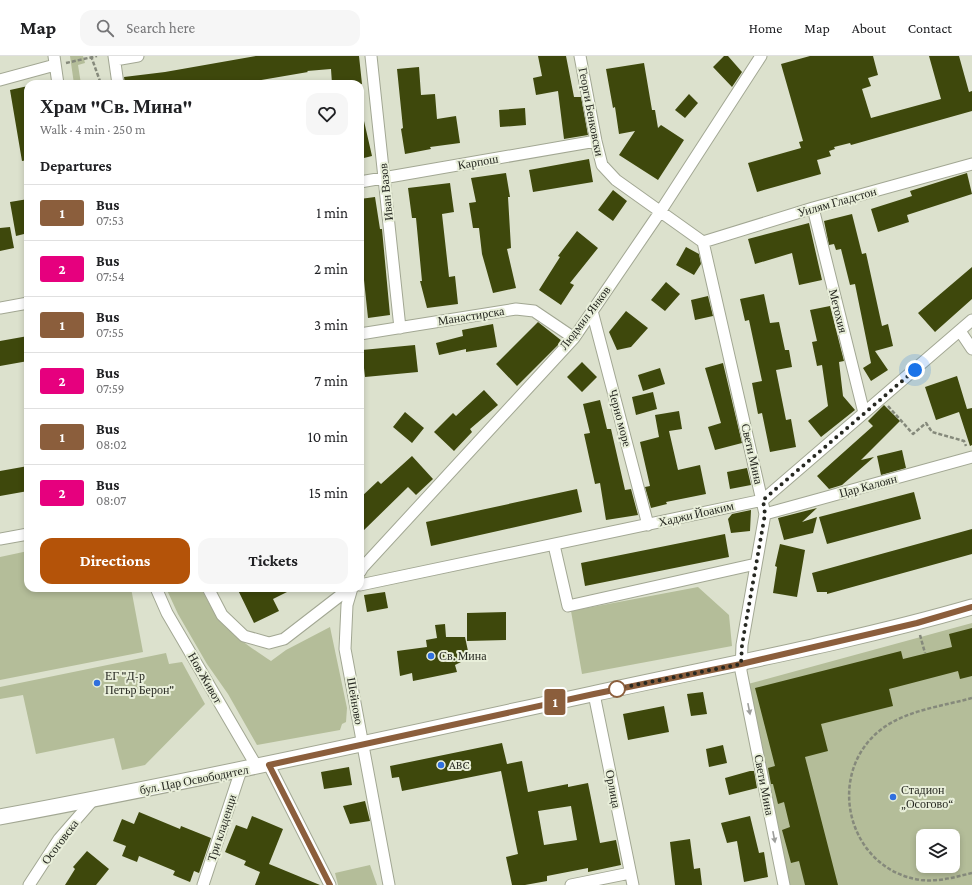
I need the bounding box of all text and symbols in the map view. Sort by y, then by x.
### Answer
search box [80,10,360,46]
text: Map [20,17,56,38]
icon: search [94,17,116,39]
text: Search here [126,20,195,36]
text: Home [749,20,782,36]
text: Map [804,20,830,36]
text: About [852,20,886,36]
text: Contact [908,20,952,36]
street label: Георги Бенковски [576,66,607,158]
button: heart [306,93,348,135]
text: Храм "Св. Мина" [40,96,192,117]
text: Walk · 4 min · 250 m [40,122,145,137]
street label: Карпош [457,151,500,172]
text: Departures [40,158,112,174]
street label: Иван Вазов [376,162,396,221]
street label: Уилям Гладстон [796,184,879,220]
text: Bus [96,197,119,213]
text: 1 [59,205,65,221]
text: 1 min [316,205,348,221]
text: 07:53 [96,213,124,228]
text: Bus [96,253,119,269]
text: 2 [58,261,66,277]
text: 2 min [314,261,348,277]
text: 07:54 [96,269,125,284]
street label: Людмил Янков [556,283,614,353]
street label: Метохия [826,288,850,335]
street label: Манастирска [437,304,506,328]
text: Bus [96,309,119,325]
text: 1 [59,317,65,333]
text: 3 min [314,317,348,333]
text: 07:55 [96,325,124,340]
your location [905,360,925,380]
text: Bus [96,365,119,381]
text: 2 [58,373,66,389]
text: 7 min [314,373,348,389]
text: 07:59 [96,381,124,396]
street label: Черно море [606,388,634,448]
text: Bus [96,421,119,437]
street label: Свети Мина [738,422,766,486]
text: 1 [59,429,65,445]
text: 10 min [308,429,348,445]
text: 08:02 [96,437,127,452]
street label: Цар Калоян [838,471,899,500]
text: Bus [96,477,119,493]
text: 2 [58,485,66,501]
text: 15 min [309,485,348,501]
text: 08:07 [96,493,126,508]
street label: Хаджи Йоаким [657,498,735,529]
button: Directions [40,538,190,584]
button: Tickets [198,538,348,584]
place label: Св. Мина [439,649,487,663]
street label: Нов Живот [185,650,226,707]
marker: Св. Мина [426,651,436,661]
place label: ЕГ "Д-р Петър Берон" [105,669,174,697]
street label: Шейново [344,676,366,726]
marker: ЕГ "Д-р Петър Берон" [92,678,102,688]
unlabelled marker [608,680,626,698]
line badge: 1 [542,689,568,715]
text: 1 [552,694,558,710]
one-way arrow [746,703,752,715]
street label: Свети Мина [751,753,777,817]
place label: ABC [449,758,469,772]
marker: ABC [436,760,446,770]
street label: бул. Цар Освободител [138,763,250,797]
street label: Орлица [602,769,624,810]
place label: Стадион „Осогово“ [901,783,953,811]
street label: Три кладенци [205,792,240,863]
marker: Стадион „Осогово“ [888,792,898,802]
street label: Осоговска [39,816,82,867]
map controls [916,829,960,873]
button: layers [916,829,960,873]
one-way arrow [772,831,778,843]

